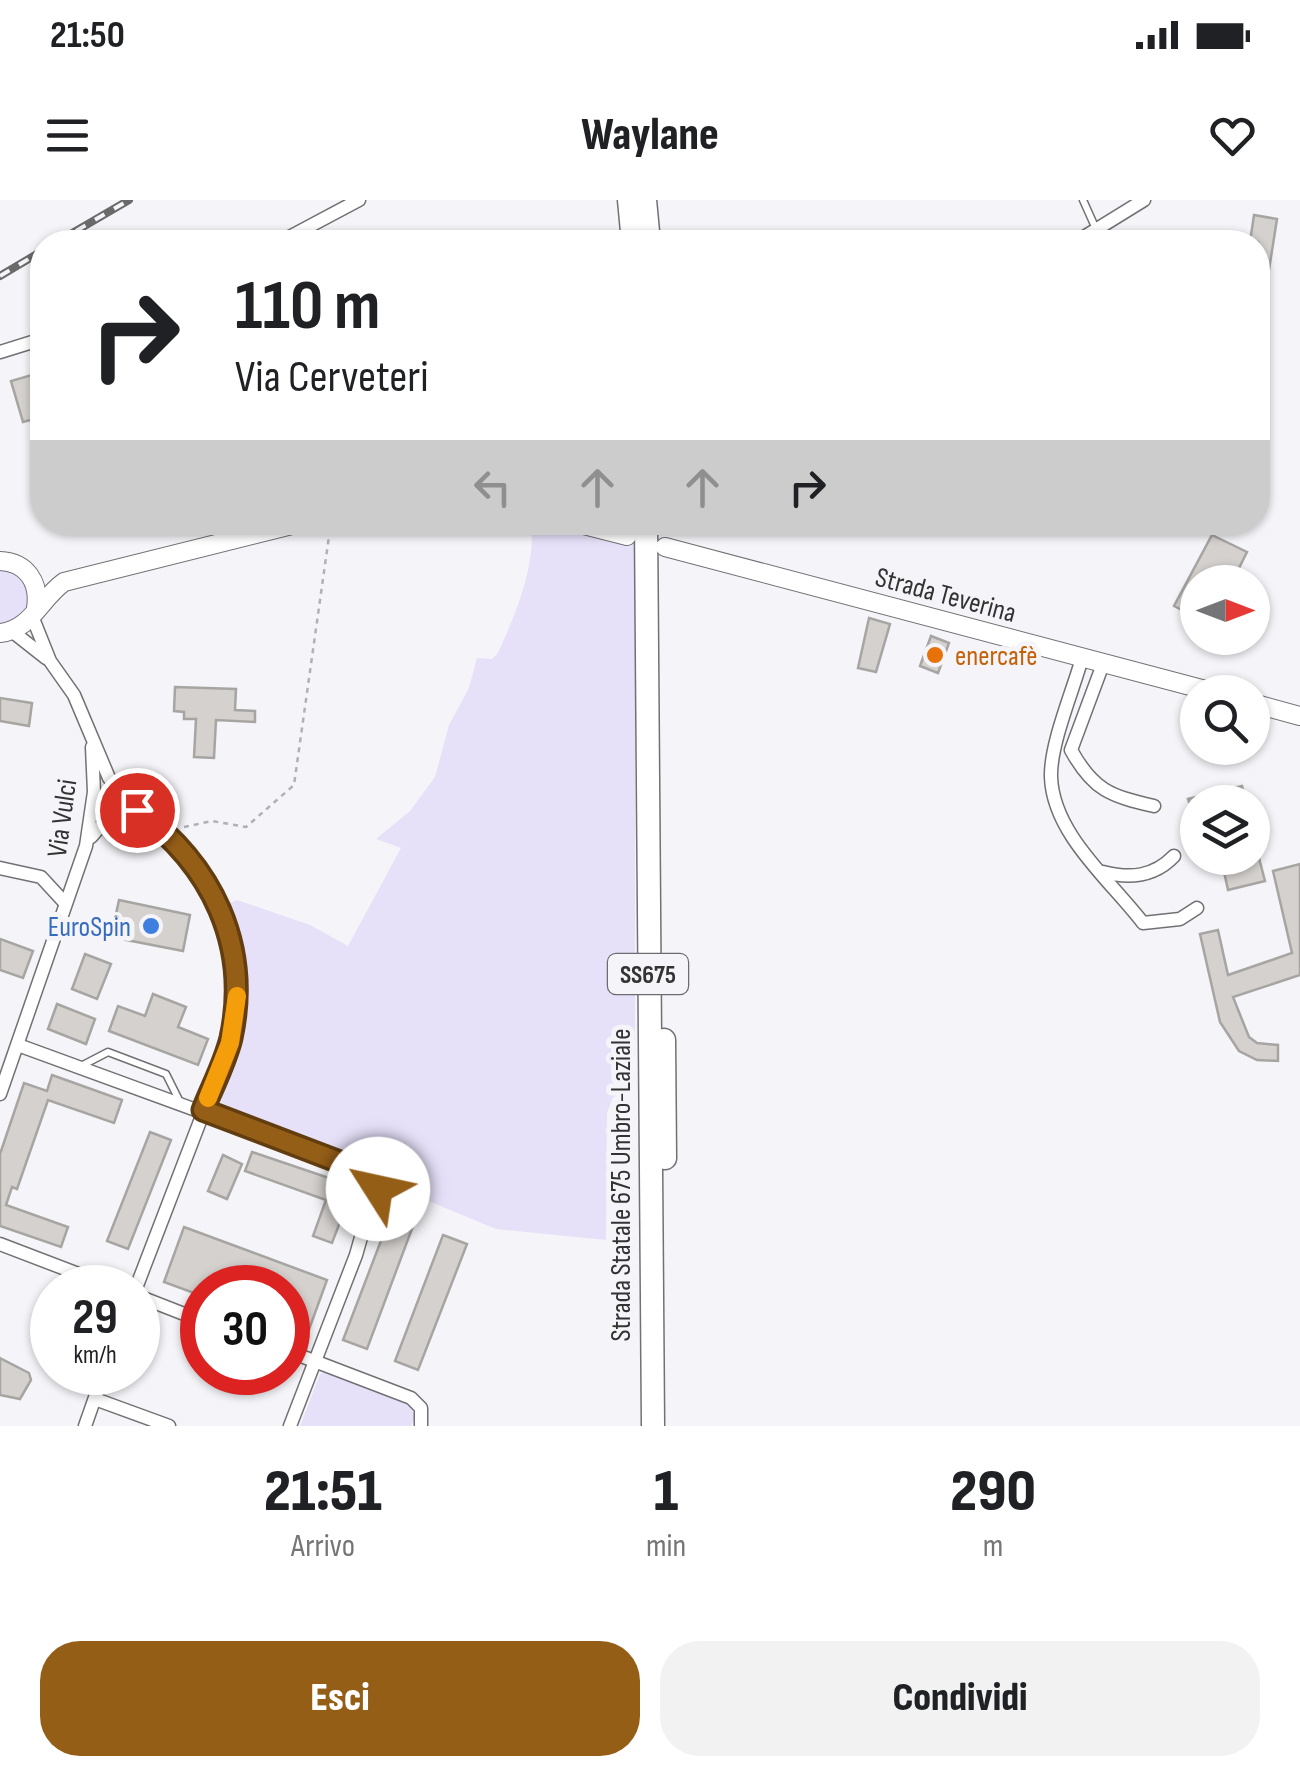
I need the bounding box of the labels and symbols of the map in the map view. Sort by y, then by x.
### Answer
street label: Strada Teverina [872,561,1020,630]
north arrow [1180,565,1270,655]
place label: enercafè [955,640,1037,673]
marker: enercafè [924,644,946,666]
pin [95,768,180,853]
street label: Via Vulci [41,777,84,859]
place label: EuroSpin [48,911,131,944]
marker: EuroSpin [140,915,162,937]
road number: SS675 [608,954,688,994]
street label: Strada Statale 675 Umbro-Laziale [605,1029,638,1341]
position arrow [326,1137,430,1241]
speed limit sign: 30 [180,1265,310,1395]

